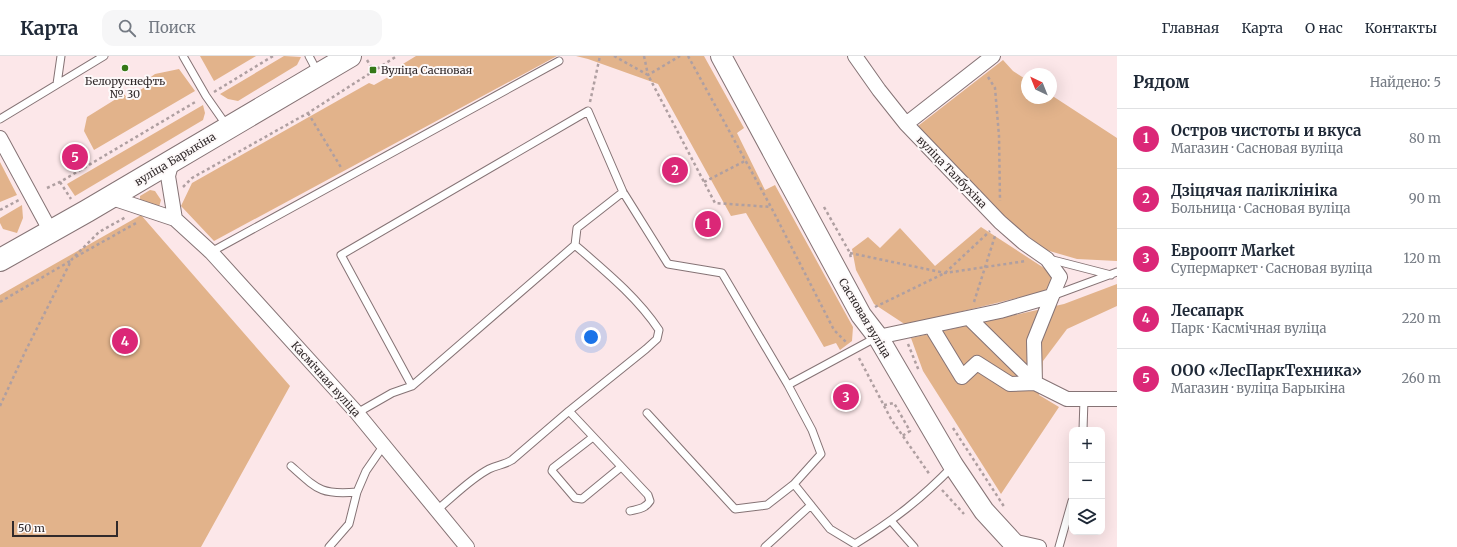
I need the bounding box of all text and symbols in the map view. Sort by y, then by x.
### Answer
search box [102,10,382,46]
text: Карта [20,16,78,40]
icon: search [116,17,138,39]
text: Поиск [148,18,196,37]
text: Главная [1161,19,1219,37]
text: Карта [1241,19,1283,37]
text: О нас [1305,19,1343,37]
text: Контакты [1365,19,1437,37]
marker: Белоруснефть № 30 [120,63,130,73]
place label: Вуліца Сасновая [381,63,473,77]
marker: Вуліца Сасновая [368,65,378,75]
north arrow [1021,68,1057,104]
text: Рядом [1133,71,1189,93]
place label: Белоруснефть № 30 [85,74,165,101]
text: Найдено: 5 [1370,74,1441,91]
text: Остров чистоты и вкуса [1171,121,1361,140]
street label: вуліца Барыкіна [132,129,218,189]
text: 1 [1143,130,1149,147]
text: 80 m [1409,130,1441,147]
street label: вуліца Талбухіна [914,133,990,211]
text: Магазин · Сасновая вуліца [1171,140,1343,157]
pin: 5 [62,142,88,172]
pin: 2 [662,155,688,185]
text: Дзіцячая паліклініка [1171,181,1338,200]
text: 2 [1142,190,1150,207]
text: 90 m [1409,190,1441,207]
text: Больница · Сасновая вуліца [1171,200,1351,217]
pin: 1 [695,209,721,239]
text: Евроопт Market [1171,241,1295,260]
text: 3 [1142,250,1150,267]
text: 120 m [1403,250,1441,267]
text: Супермаркет · Сасновая вуліца [1171,260,1372,277]
street label: Сасновая вуліца [836,276,894,360]
text: Лесапарк [1171,301,1244,320]
text: 4 [1142,310,1150,327]
text: 220 m [1402,310,1441,327]
text: Парк · Касмічная вуліца [1171,320,1326,337]
pin: 4 [112,326,138,356]
your location [581,327,601,347]
street label: Касмічная вуліца [288,338,364,420]
text: ООО «ЛесПаркТехника» [1171,361,1362,380]
text: 5 [1142,370,1150,387]
text: 260 m [1401,370,1441,387]
text: Магазин · вуліца Барыкіна [1171,380,1345,397]
pin: 3 [833,382,859,412]
map controls [1069,427,1105,535]
button: + [1069,427,1105,463]
button: − [1069,463,1105,499]
button: layers [1069,499,1105,535]
scale bar [12,519,118,538]
text: 50 m [18,521,45,535]

